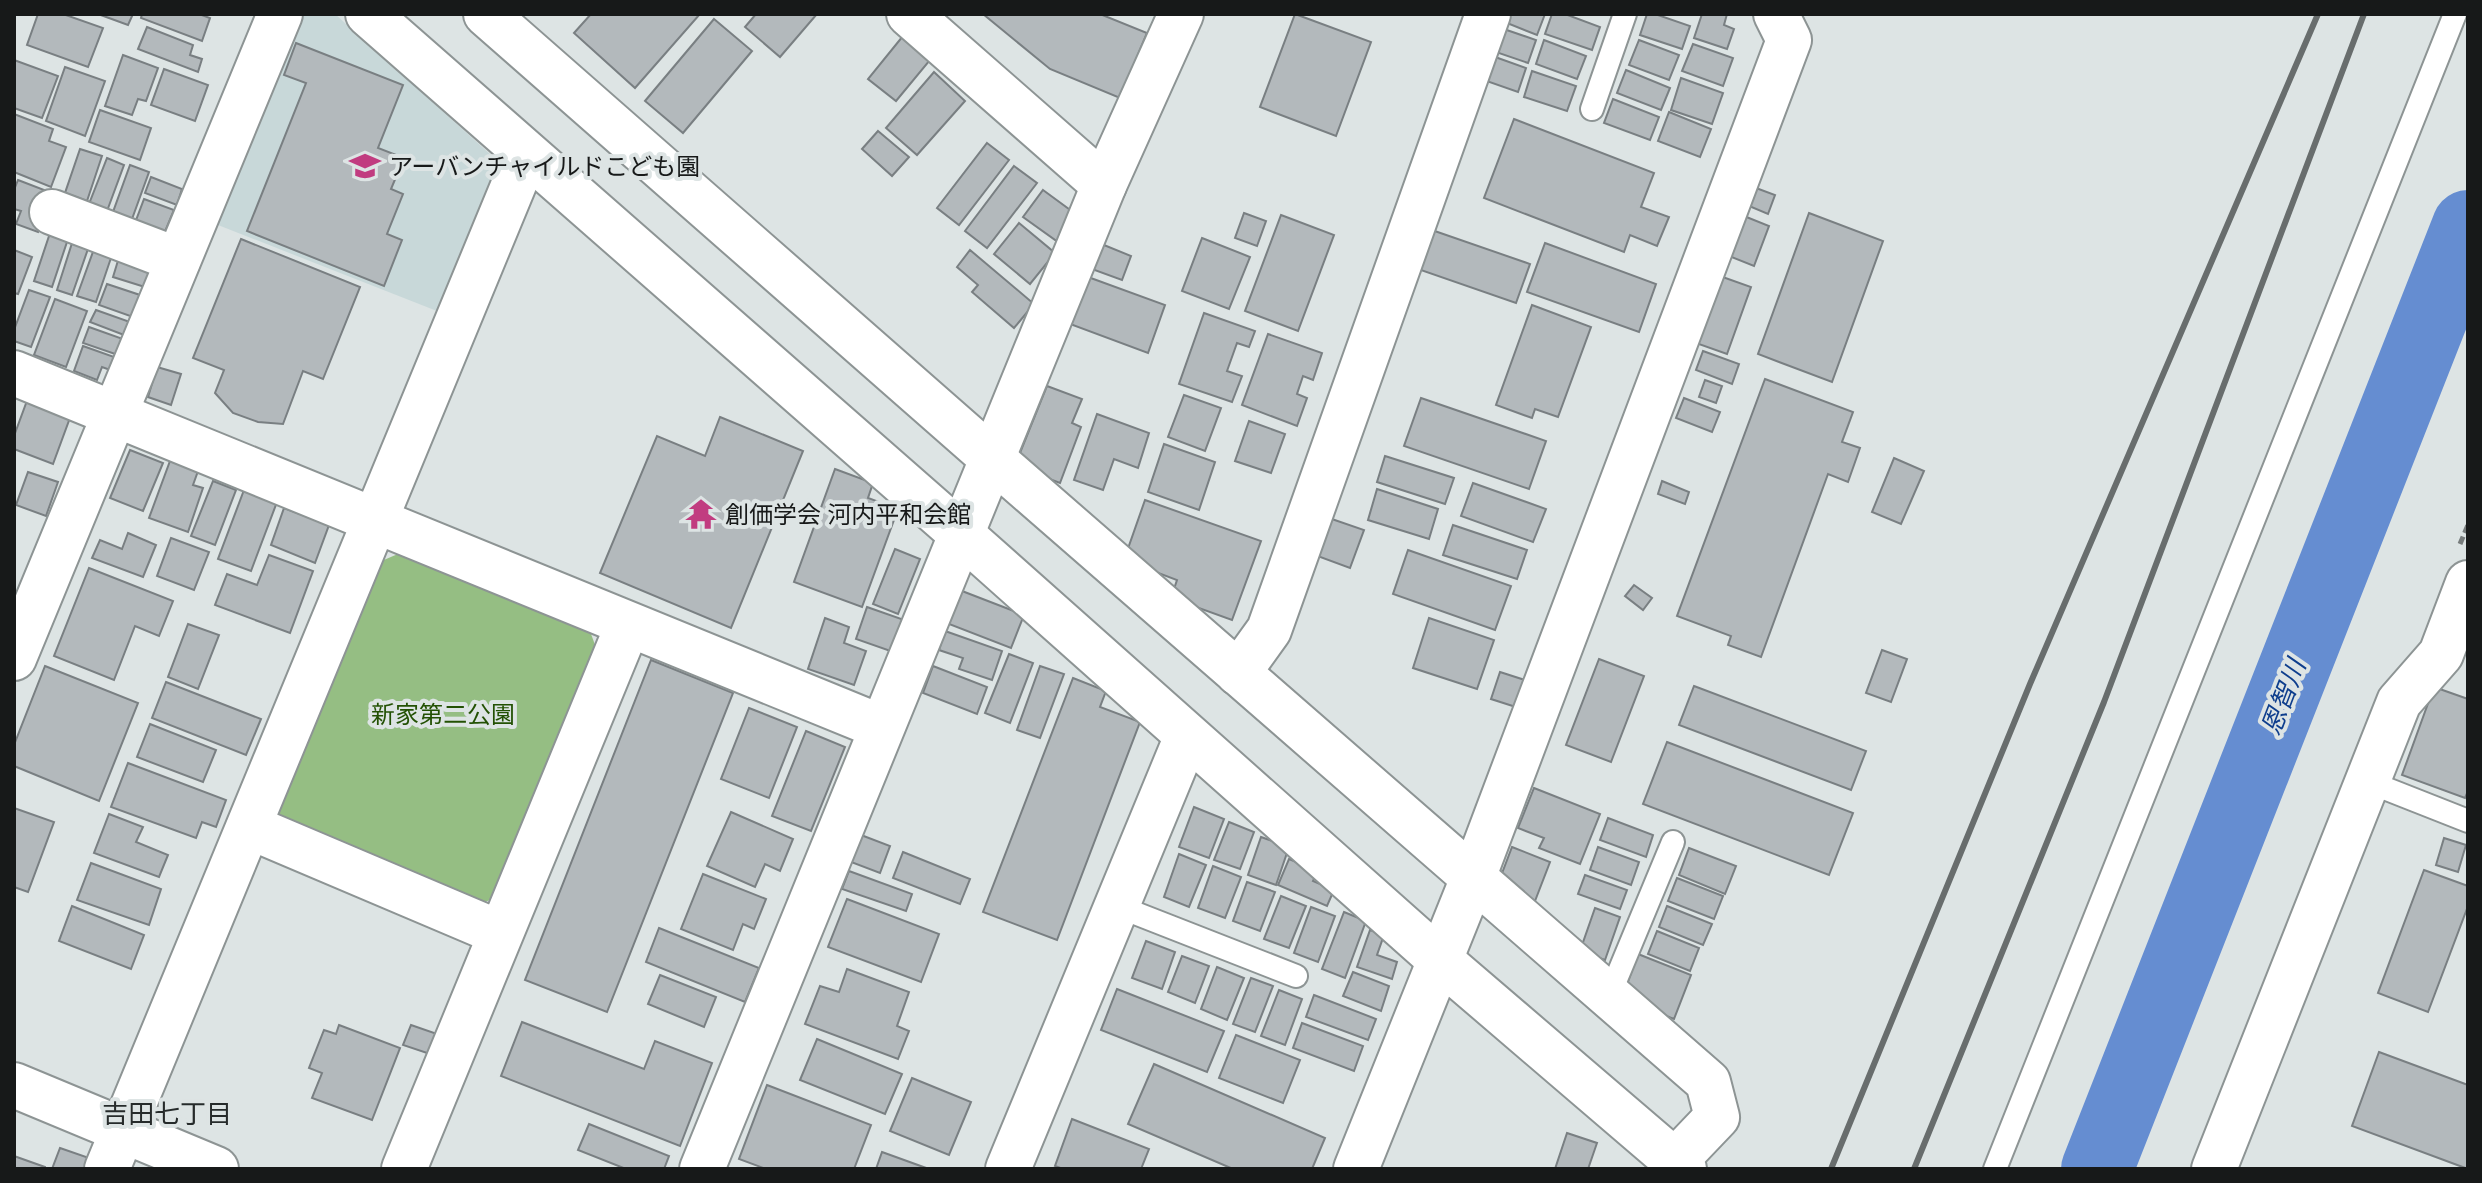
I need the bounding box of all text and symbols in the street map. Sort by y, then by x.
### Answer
school or university icon: アーバンチャイルドこども園 [348,149,382,183]
place label: アーバンチャイルドこども園 [389,151,700,181]
temple icon: 創価学会 河内平和会館 [684,497,718,531]
place label: 創価学会 河内平和会館 [725,499,971,529]
water label: 恩智川 [2254,652,2313,739]
park label: 新家第二公園 [371,699,515,729]
district label: 吉田七丁目 [102,1097,232,1130]

